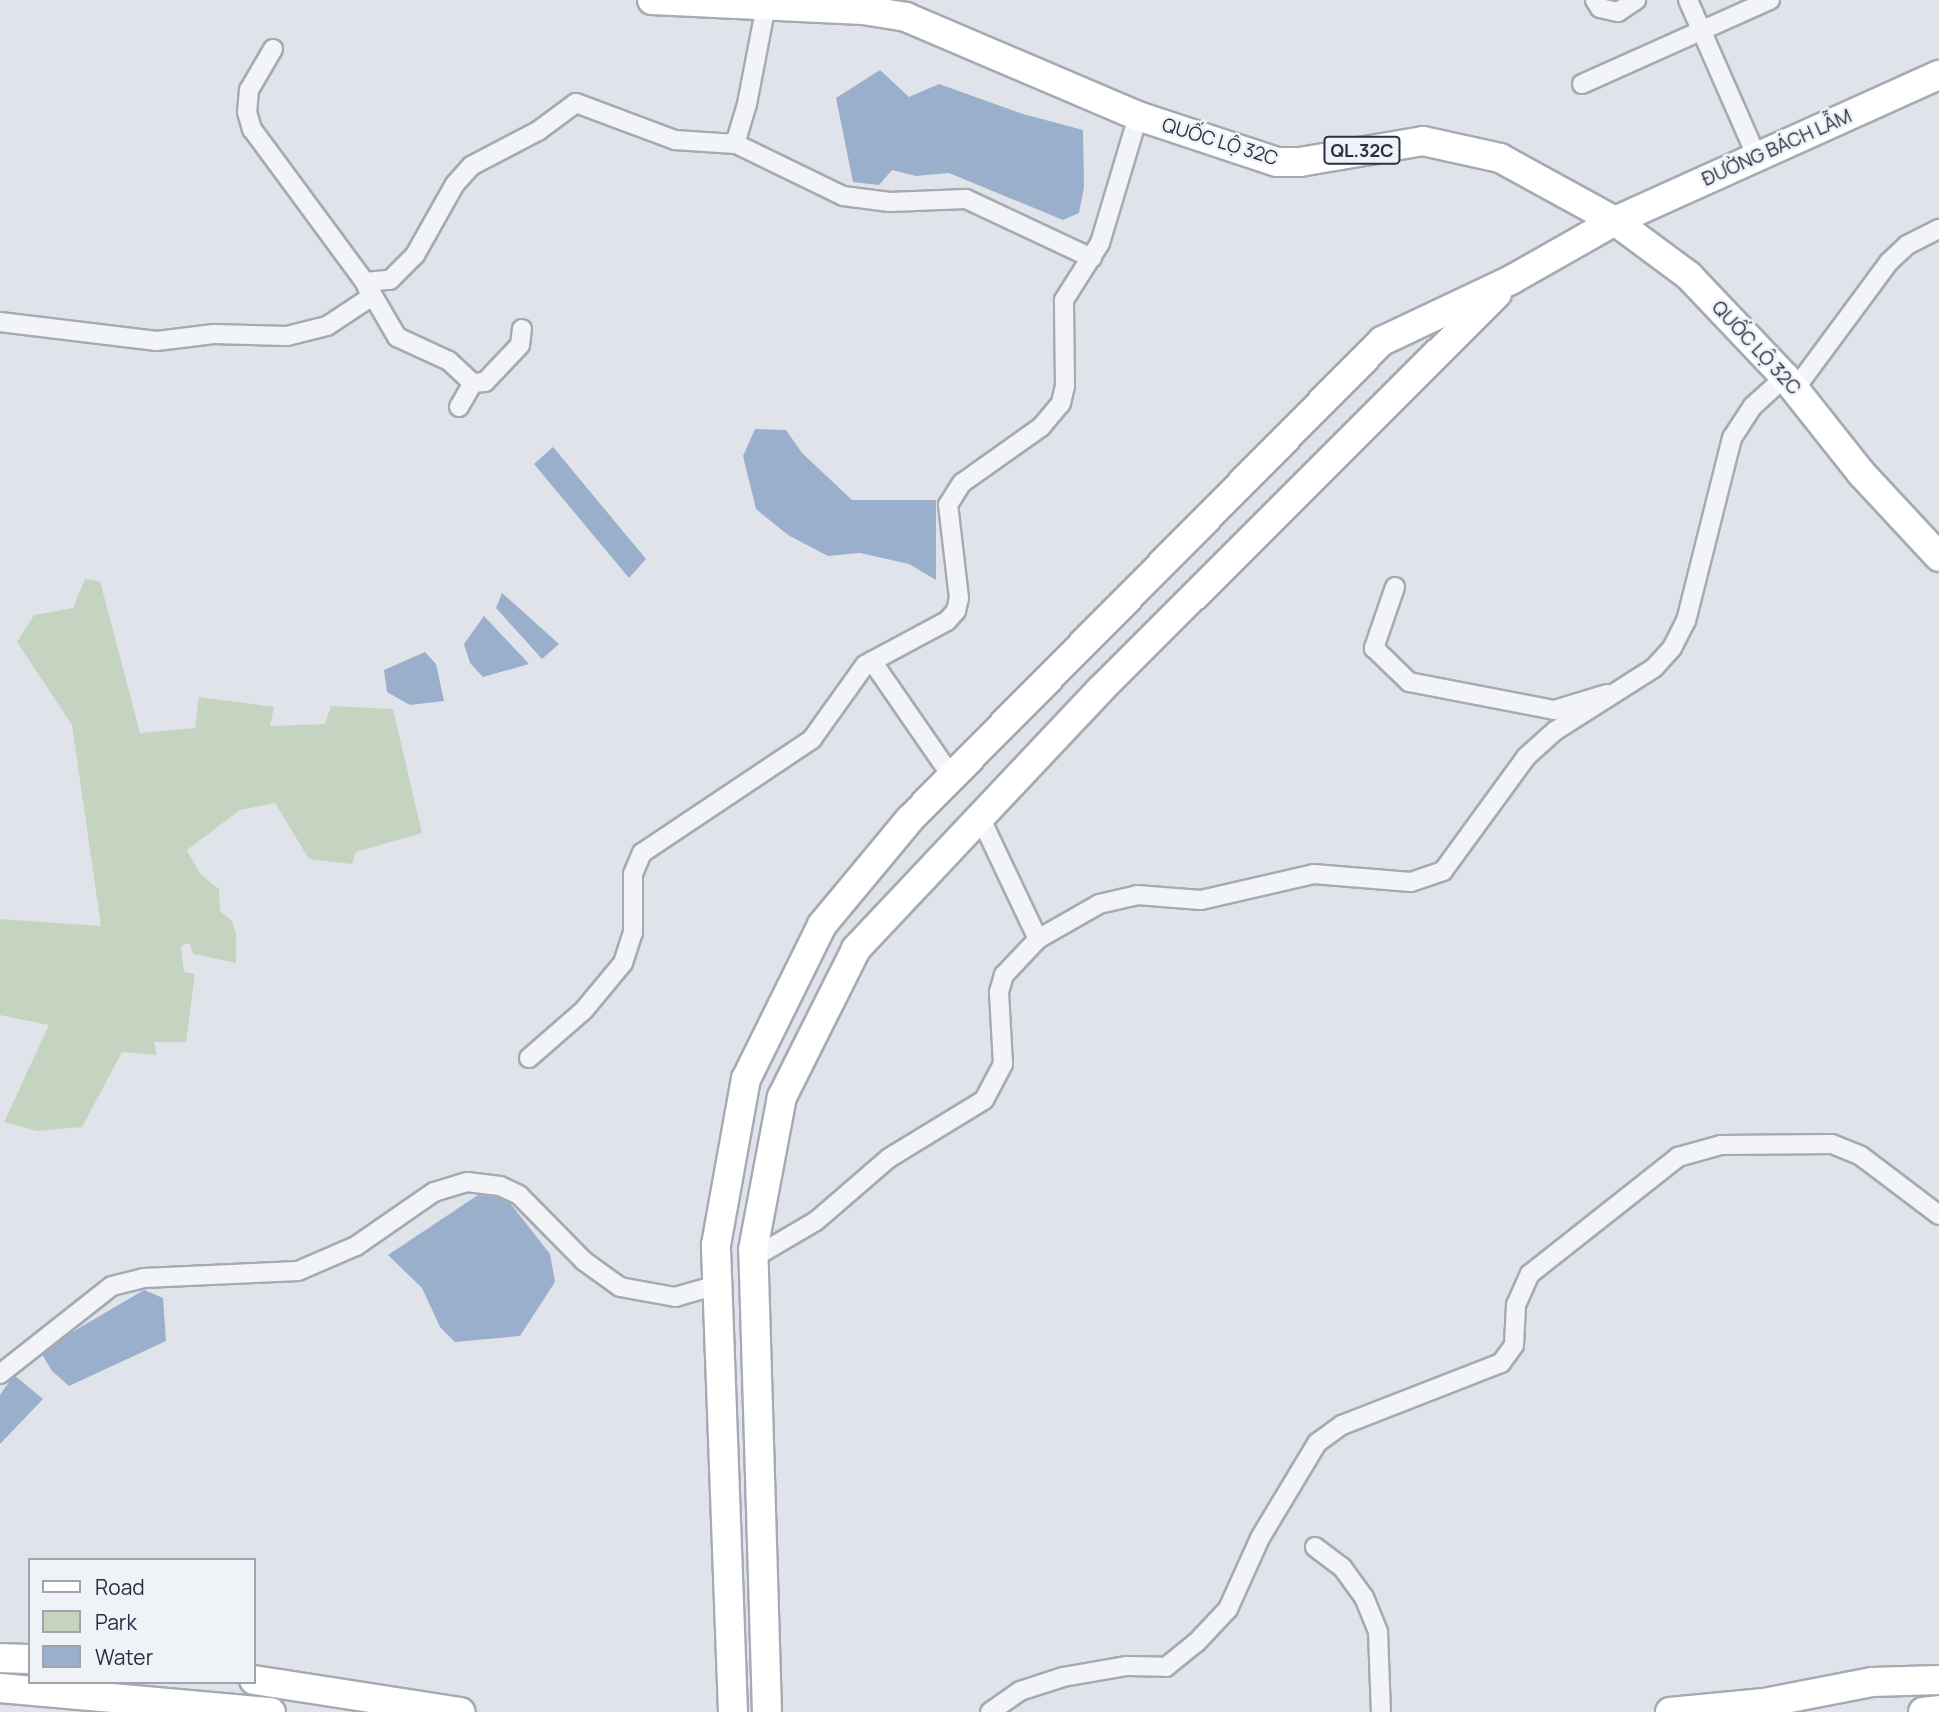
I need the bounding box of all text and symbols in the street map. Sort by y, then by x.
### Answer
street label: ĐƯỜNG BÁCH LẪM [1699,105,1855,191]
street label: QUỐC LỘ 32C [1159,114,1281,170]
road number: QL.32C [1322,135,1402,164]
street label: QUỐC LỘ 32C [1707,296,1805,400]
legend [28,1558,256,1684]
text: Road [95,1573,145,1601]
text: Park [95,1608,137,1636]
text: Water [95,1643,153,1671]

